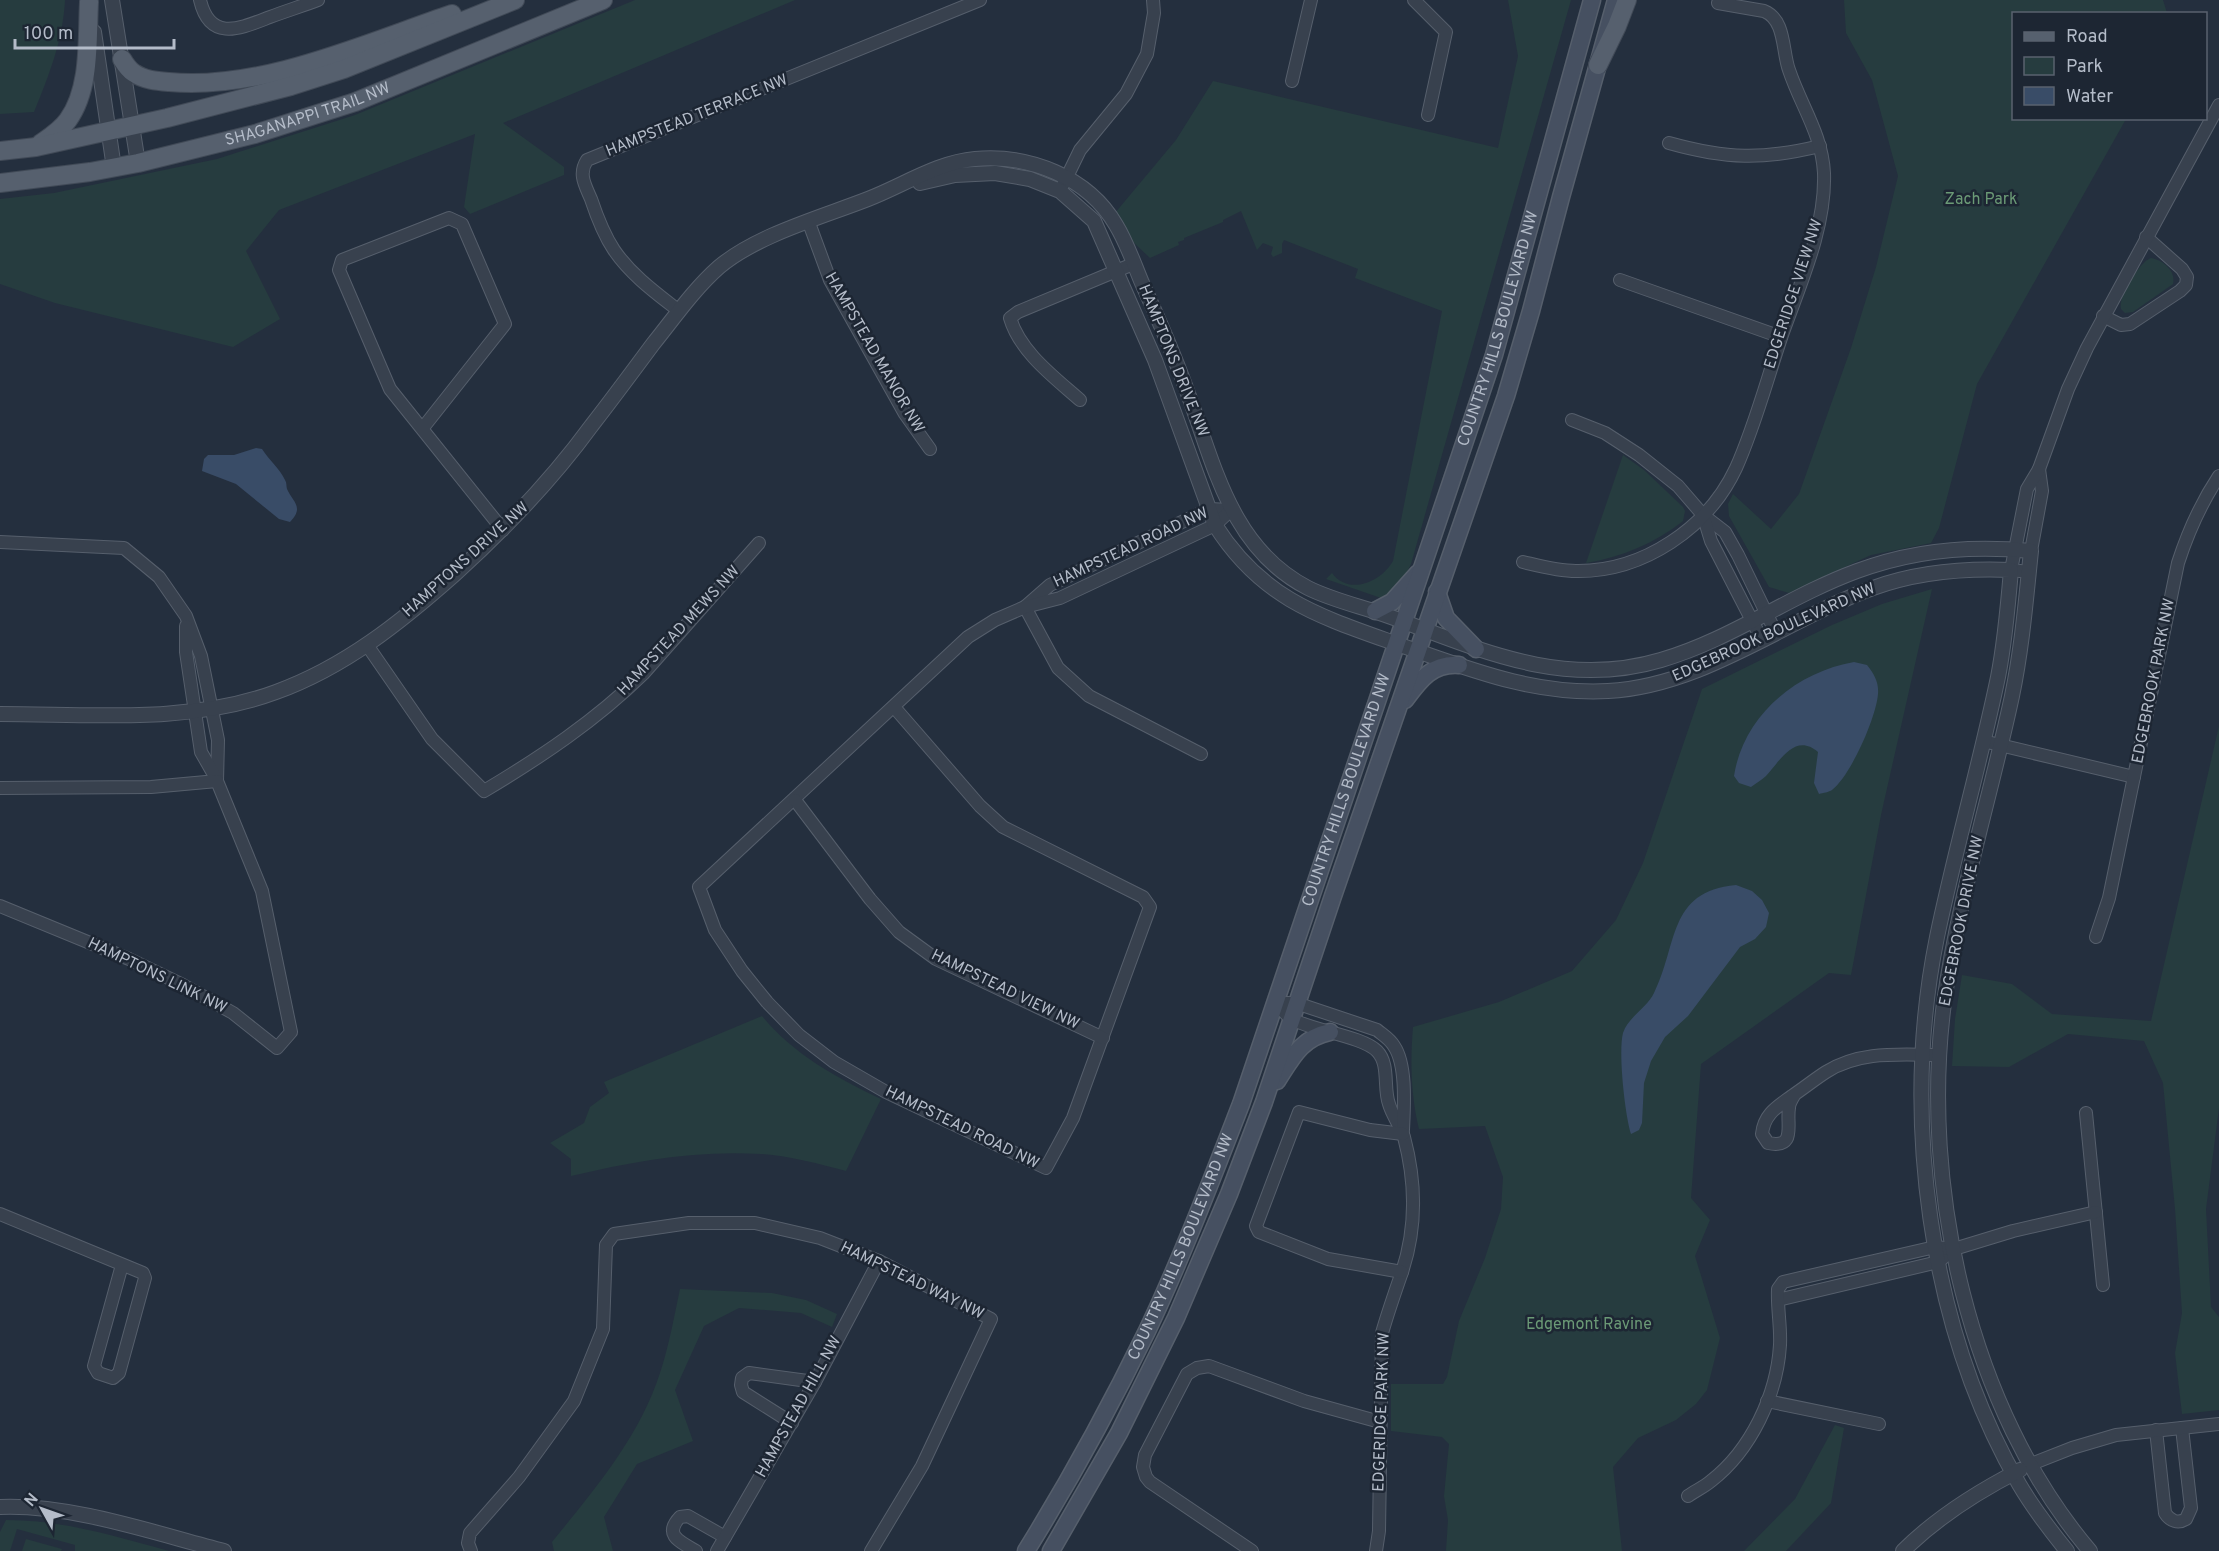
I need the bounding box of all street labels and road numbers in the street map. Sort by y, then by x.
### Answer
street label: HAMPSTEAD TERRACE NW [603,70,791,162]
street label: SHAGANAPPI TRAIL NW [223,79,393,151]
street label: COUNTRY HILLS BOULEVARD NW [1454,209,1543,449]
street label: EDGERIDGE VIEW NW [1760,217,1828,371]
street label: HAMPSTEAD MANOR NW [820,269,928,437]
street label: HAMPTONS DRIVE NW [1133,282,1213,440]
street label: HAMPTONS DRIVE NW [399,498,533,622]
street label: HAMPSTEAD ROAD NW [1050,503,1212,593]
street label: HAMPSTEAD MEWS NW [613,562,745,700]
street label: EDGEBROOK BOULEVARD NW [1669,579,1879,687]
street label: EDGEBROOK PARK NW [2128,597,2180,765]
street label: COUNTRY HILLS BOULEVARD NW [1298,671,1396,910]
street label: EDGEBROOK DRIVE NW [1936,834,1988,1008]
street label: HAMPTONS LINK NW [84,934,230,1018]
street label: HAMPSTEAD VIEW NW [928,945,1082,1035]
street label: HAMPSTEAD ROAD NW [882,1082,1042,1174]
street label: COUNTRY HILLS BOULEVARD NW [1124,1131,1238,1364]
street label: HAMPSTEAD WAY NW [837,1238,987,1324]
street label: EDGERIDGE PARK NW [1369,1332,1395,1492]
street label: HAMPSTEAD HILL NW [752,1333,846,1481]

